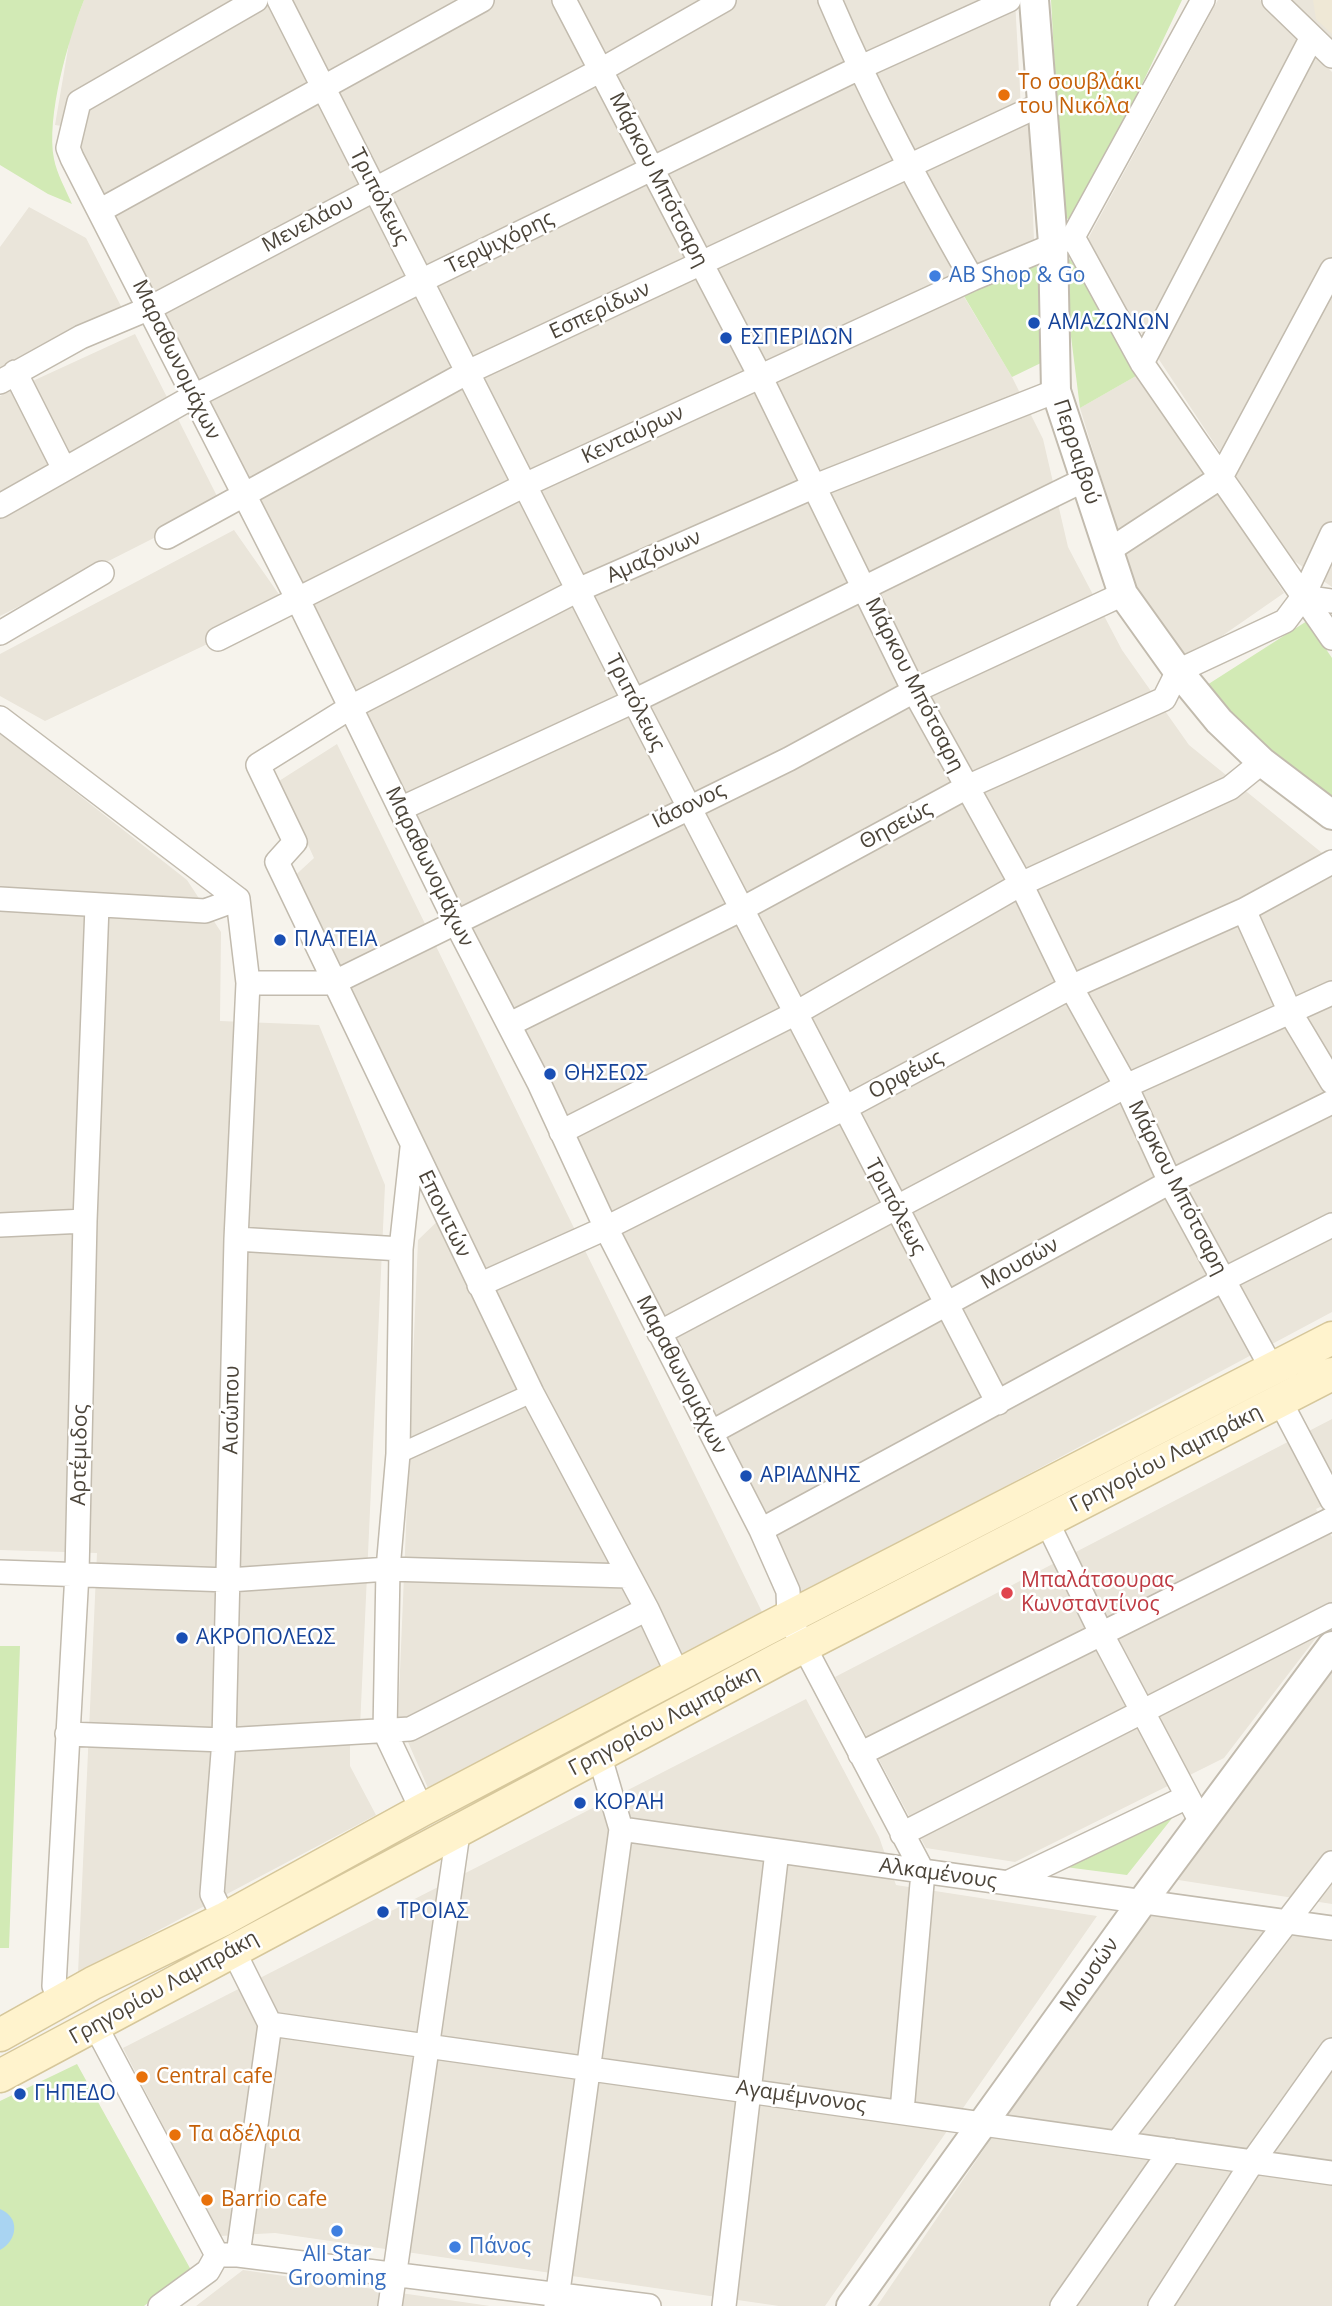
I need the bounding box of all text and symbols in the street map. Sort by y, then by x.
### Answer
place label: Το σουβλάκι του Νικόλα [1018,70,1141,120]
marker: Το σουβλάκι του Νικόλα [996,87,1012,103]
street label: Μάρκου Μπότσαρη [603,88,713,272]
street label: Τριπόλεως [344,144,414,250]
street label: Μενελάου [258,189,358,259]
street label: Τερψιχόρης [442,206,558,280]
place label: AB Shop & Go [949,263,1085,289]
marker: AB Shop & Go [927,268,943,284]
street label: Μαραθωνομάχων [126,276,226,444]
street label: Εσπερίδων [546,277,654,345]
place label: ΑΜΑΖΩΝΩΝ [1048,310,1170,336]
marker: ΑΜΑΖΩΝΩΝ [1026,315,1042,331]
place label: ΕΣΠΕΡΙΔΩΝ [740,325,853,351]
marker: ΕΣΠΕΡΙΔΩΝ [718,330,734,346]
street label: Περραιβού [1047,396,1105,508]
street label: Κενταύρων [578,400,688,470]
street label: Αμαζόνων [603,525,705,589]
street label: Μάρκου Μπότσαρη [859,593,969,777]
street label: Τριπόλεως [600,650,670,756]
street label: Ιάσονος [648,778,730,834]
street label: Μαραθωνομάχων [379,783,479,951]
street label: Θησεώς [855,796,937,856]
place label: ΠΛΑΤΕΙΑ [294,927,378,953]
marker: ΠΛΑΤΕΙΑ [272,932,288,948]
street label: Ορφέως [865,1045,947,1105]
place label: ΘΗΣΕΩΣ [564,1061,648,1087]
marker: ΘΗΣΕΩΣ [542,1066,558,1082]
street label: Μάρκου Μπότσαρη [1122,1096,1232,1280]
street label: Τριπόλεως [859,1155,931,1259]
street label: Επονιτών [412,1166,476,1262]
street label: Μουσών [977,1232,1063,1296]
street label: Μαραθωνομάχων [630,1291,732,1459]
street label: Αισώπου [219,1365,245,1455]
street label: Γρηγορίου Λαμπράκη [1066,1400,1266,1518]
street label: Αρτέμιδος [67,1404,93,1506]
place label: ΑΡΙΑΔΝΗΣ [760,1463,860,1489]
marker: ΑΡΙΑΔΝΗΣ [738,1468,754,1484]
place label: Μπαλάτσουρας Κωνσταντίνος [1021,1568,1174,1618]
marker: Μπαλάτσουρας Κωνσταντίνος [999,1585,1015,1601]
place label: ΑΚΡΟΠΟΛΕΩΣ [196,1625,335,1651]
marker: ΑΚΡΟΠΟΛΕΩΣ [174,1630,190,1646]
street label: Γρηγορίου Λαμπράκη [565,1660,763,1782]
place label: ΚΟΡΑΗ [594,1790,665,1816]
marker: ΚΟΡΑΗ [572,1795,588,1811]
street label: Αλκαμένους [878,1853,998,1895]
place label: ΤΡΟΙΑΣ [397,1899,469,1925]
marker: ΤΡΟΙΑΣ [375,1904,391,1920]
street label: Γρηγορίου Λαμπράκη [65,1926,263,2050]
street label: Μουσών [1055,1933,1125,2017]
place label: Central cafe [156,2064,273,2090]
marker: Central cafe [134,2069,150,2085]
street label: Αγαμέμνονος [734,2075,868,2119]
place label: ΓΗΠΕΔΟ [34,2081,116,2107]
marker: ΓΗΠΕΔΟ [12,2086,28,2102]
place label: Τα αδέλφια [189,2122,301,2148]
marker: Τα αδέλφια [167,2127,183,2143]
place label: Barrio cafe [221,2187,327,2213]
marker: Barrio cafe [199,2192,215,2208]
marker: All Star Grooming [329,2223,345,2239]
place label: Πάνος [469,2234,531,2260]
marker: Πάνος [447,2239,463,2255]
place label: All Star Grooming [288,2242,386,2292]

